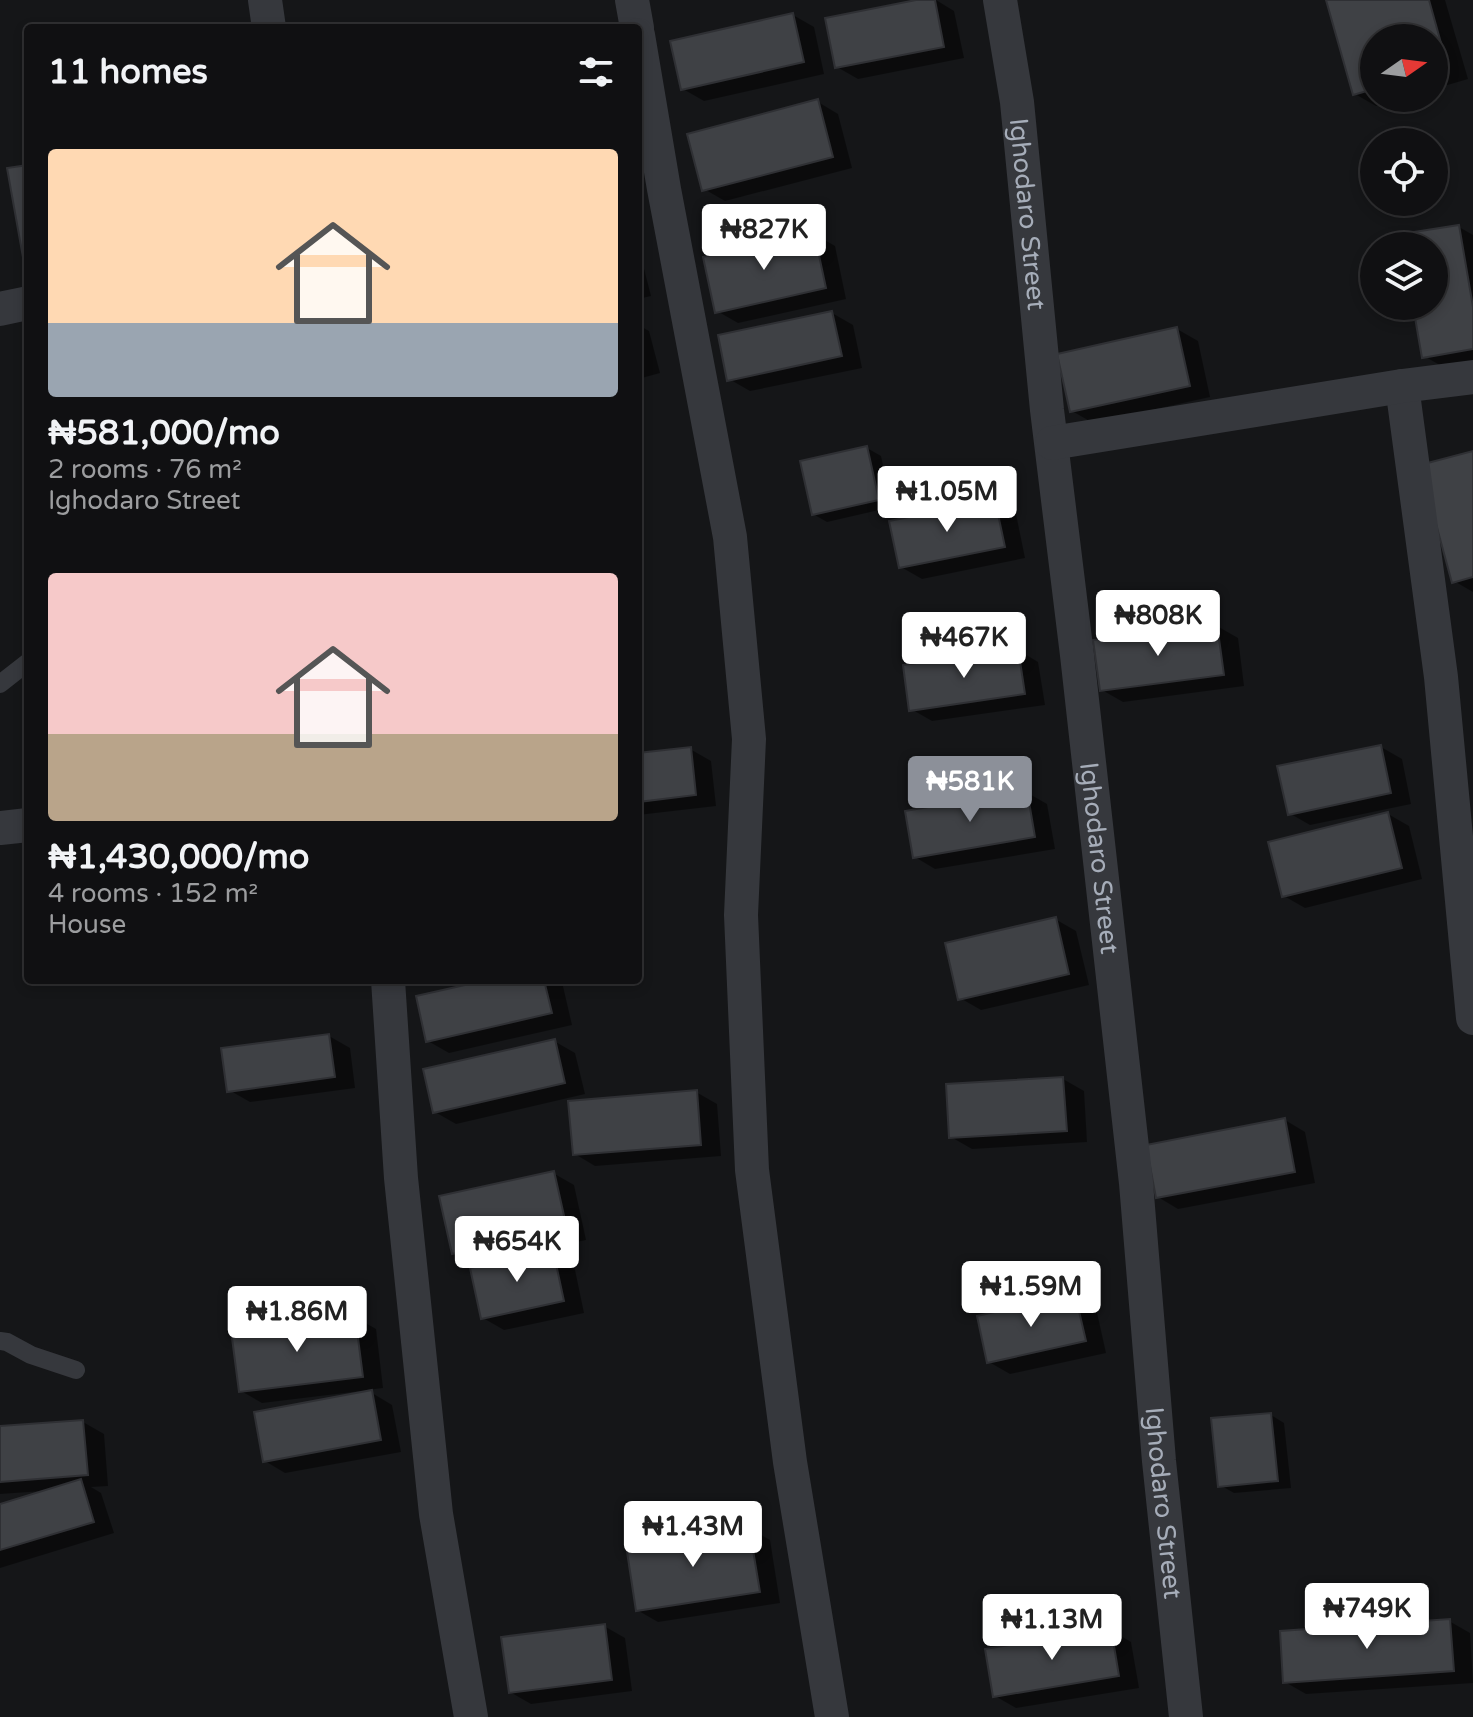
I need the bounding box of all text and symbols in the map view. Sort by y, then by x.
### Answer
north arrow [1360,24,1448,112]
map controls [1360,24,1448,320]
icon: filters [574,50,618,94]
text: 11 homes [48,52,208,93]
street label: Ighodaro Street [1003,117,1053,311]
button: locate [1360,128,1448,216]
icon: home [261,201,405,345]
pin: ₦827K [708,204,820,272]
text: ₦827K [720,214,808,245]
button: layers [1360,232,1448,320]
text: ₦581,000/mo [48,413,280,454]
text: 2 rooms · 76 m² [48,454,242,485]
pin: ₦1.05M [882,466,1012,534]
text: ₦1.05M [896,476,998,507]
text: Ighodaro Street [48,485,241,516]
pin: ₦808K [1102,590,1214,658]
text: ₦808K [1114,600,1202,631]
pin: ₦467K [908,612,1020,680]
text: ₦467K [920,622,1008,653]
icon: home [261,625,405,769]
pin: ₦581K [914,756,1026,824]
street label: Ighodaro Street [1074,761,1126,956]
text: ₦581K [926,766,1014,797]
text: ₦1,430,000/mo [48,837,309,878]
text: 4 rooms · 152 m² [48,878,258,909]
text: House [48,909,126,940]
pin: ₦654K [461,1216,573,1284]
text: ₦654K [473,1226,561,1257]
pin: ₦1.59M [966,1261,1096,1329]
text: ₦1.59M [980,1271,1082,1302]
pin: ₦1.86M [232,1286,362,1354]
text: ₦1.86M [246,1296,348,1327]
street label: Ighodaro Street [1139,1406,1189,1600]
pin: ₦1.43M [628,1501,758,1569]
text: ₦1.43M [642,1511,744,1542]
pin: ₦749K [1311,1583,1423,1651]
text: ₦749K [1323,1593,1411,1624]
pin: ₦1.13M [987,1594,1117,1662]
text: ₦1.13M [1001,1604,1103,1635]

